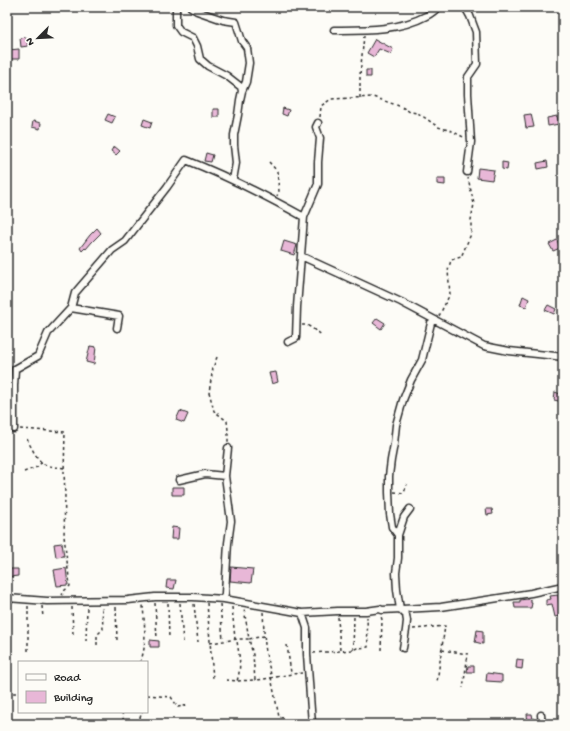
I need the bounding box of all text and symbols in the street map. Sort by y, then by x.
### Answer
north arrow [18,18,58,58]
text: N [24,36,38,47]
legend [18,661,148,713]
text: Road [54,672,81,686]
text: Building [53,692,93,706]

